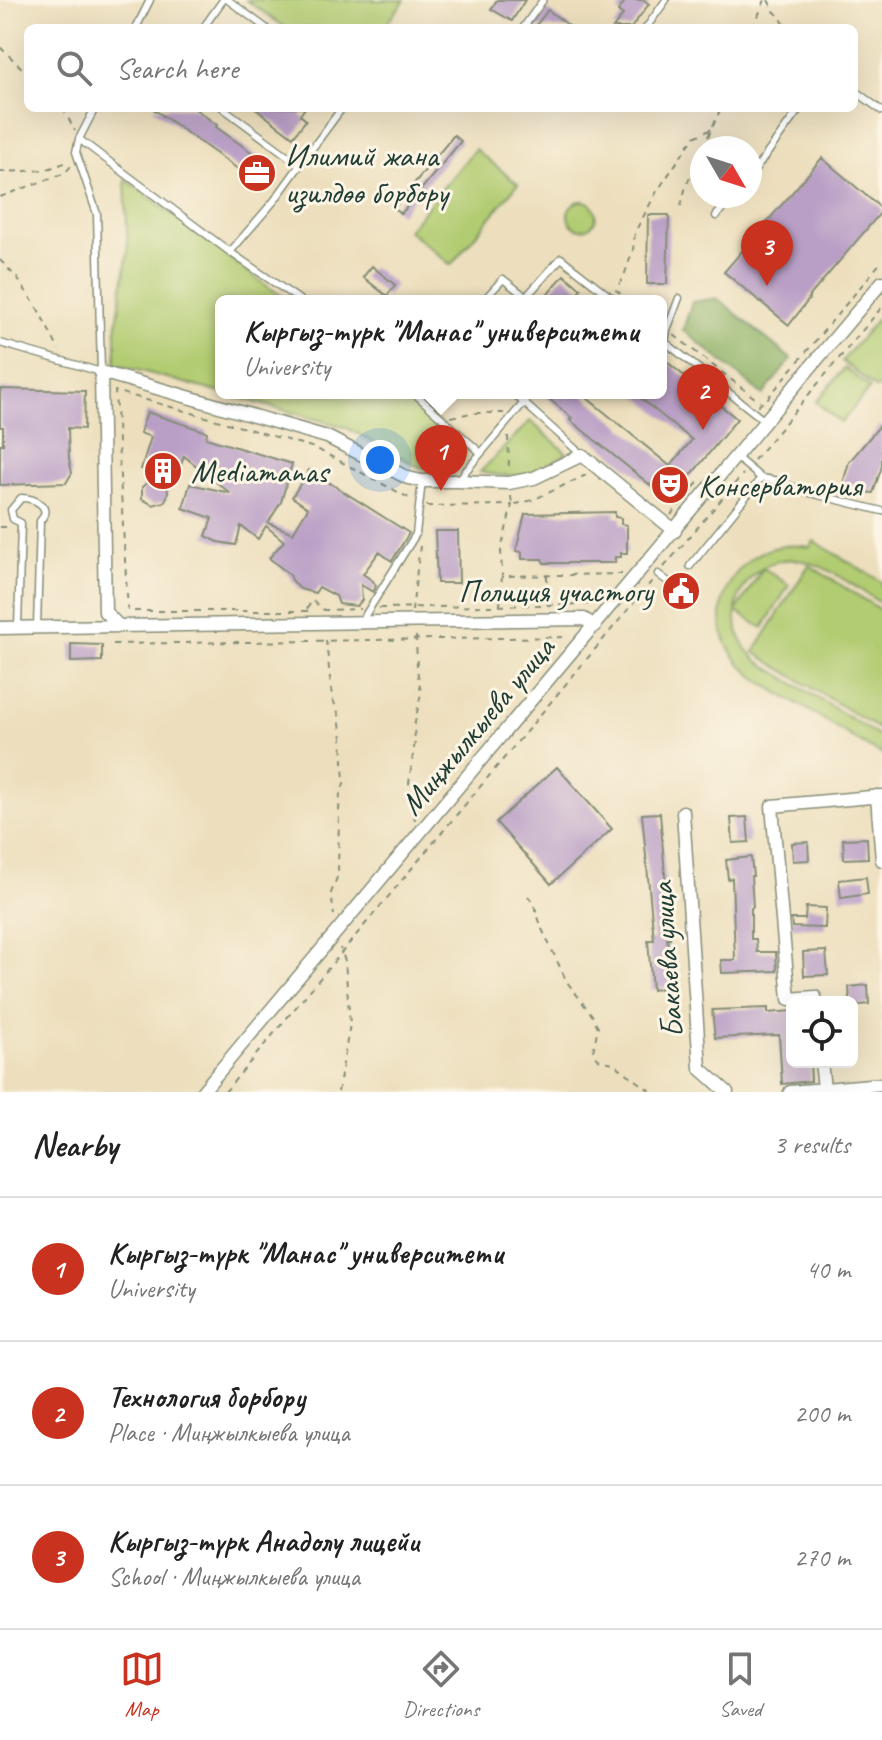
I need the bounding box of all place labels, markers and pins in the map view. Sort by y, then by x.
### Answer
place label: Илимий жана изилдөө борбору [285,135,451,213]
office icon: Илимий жана изилдөө борбору [236,152,278,194]
pin: 3 [741,220,793,286]
pin: 2 [677,364,729,430]
pin: 1 [415,425,467,491]
building icon: Mediamanas [142,450,184,492]
place label: Mediamanas [191,451,331,492]
theatre icon: Консерватория [649,464,691,506]
place label: Консерватория [698,465,864,506]
public building icon: Полиция участогу [660,570,702,612]
place label: Полиция участогу [459,571,655,612]

